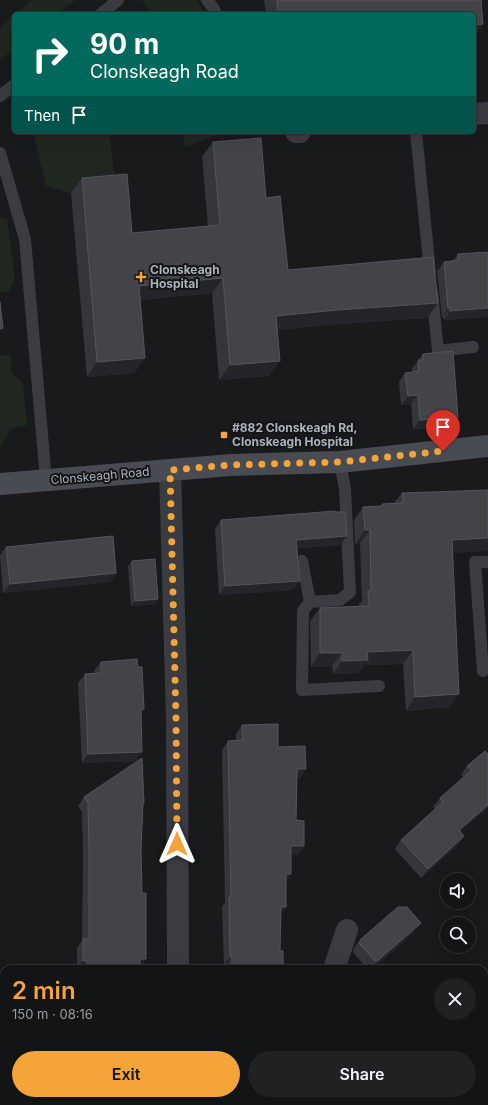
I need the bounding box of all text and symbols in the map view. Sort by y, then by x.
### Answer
text: 90 m [90,27,159,61]
icon: right [24,28,76,80]
text: Clonskeagh Road [90,61,239,82]
icon: arrive [68,104,90,126]
text: Then [24,106,60,125]
place label: Clonskeagh Hospital [150,262,220,291]
marker: Clonskeagh Hospital [135,271,147,283]
pin [426,410,460,451]
icon: arrive [432,416,454,438]
place label: #882 Clonskeagh Rd, Clonskeagh Hospital [232,420,358,449]
marker: #882 Clonskeagh Rd, Clonskeagh Hospital [219,430,229,440]
street label: Clonskeagh Road [50,464,150,487]
position arrow [156,823,198,865]
map controls [440,873,476,953]
button: sound [440,873,476,909]
button: search [440,917,476,953]
text: 2 min [12,976,76,1005]
button: close [434,978,476,1020]
text: 150 m · 08:16 [12,1006,93,1022]
button: Exit [12,1051,240,1097]
button: Share [248,1051,476,1097]

